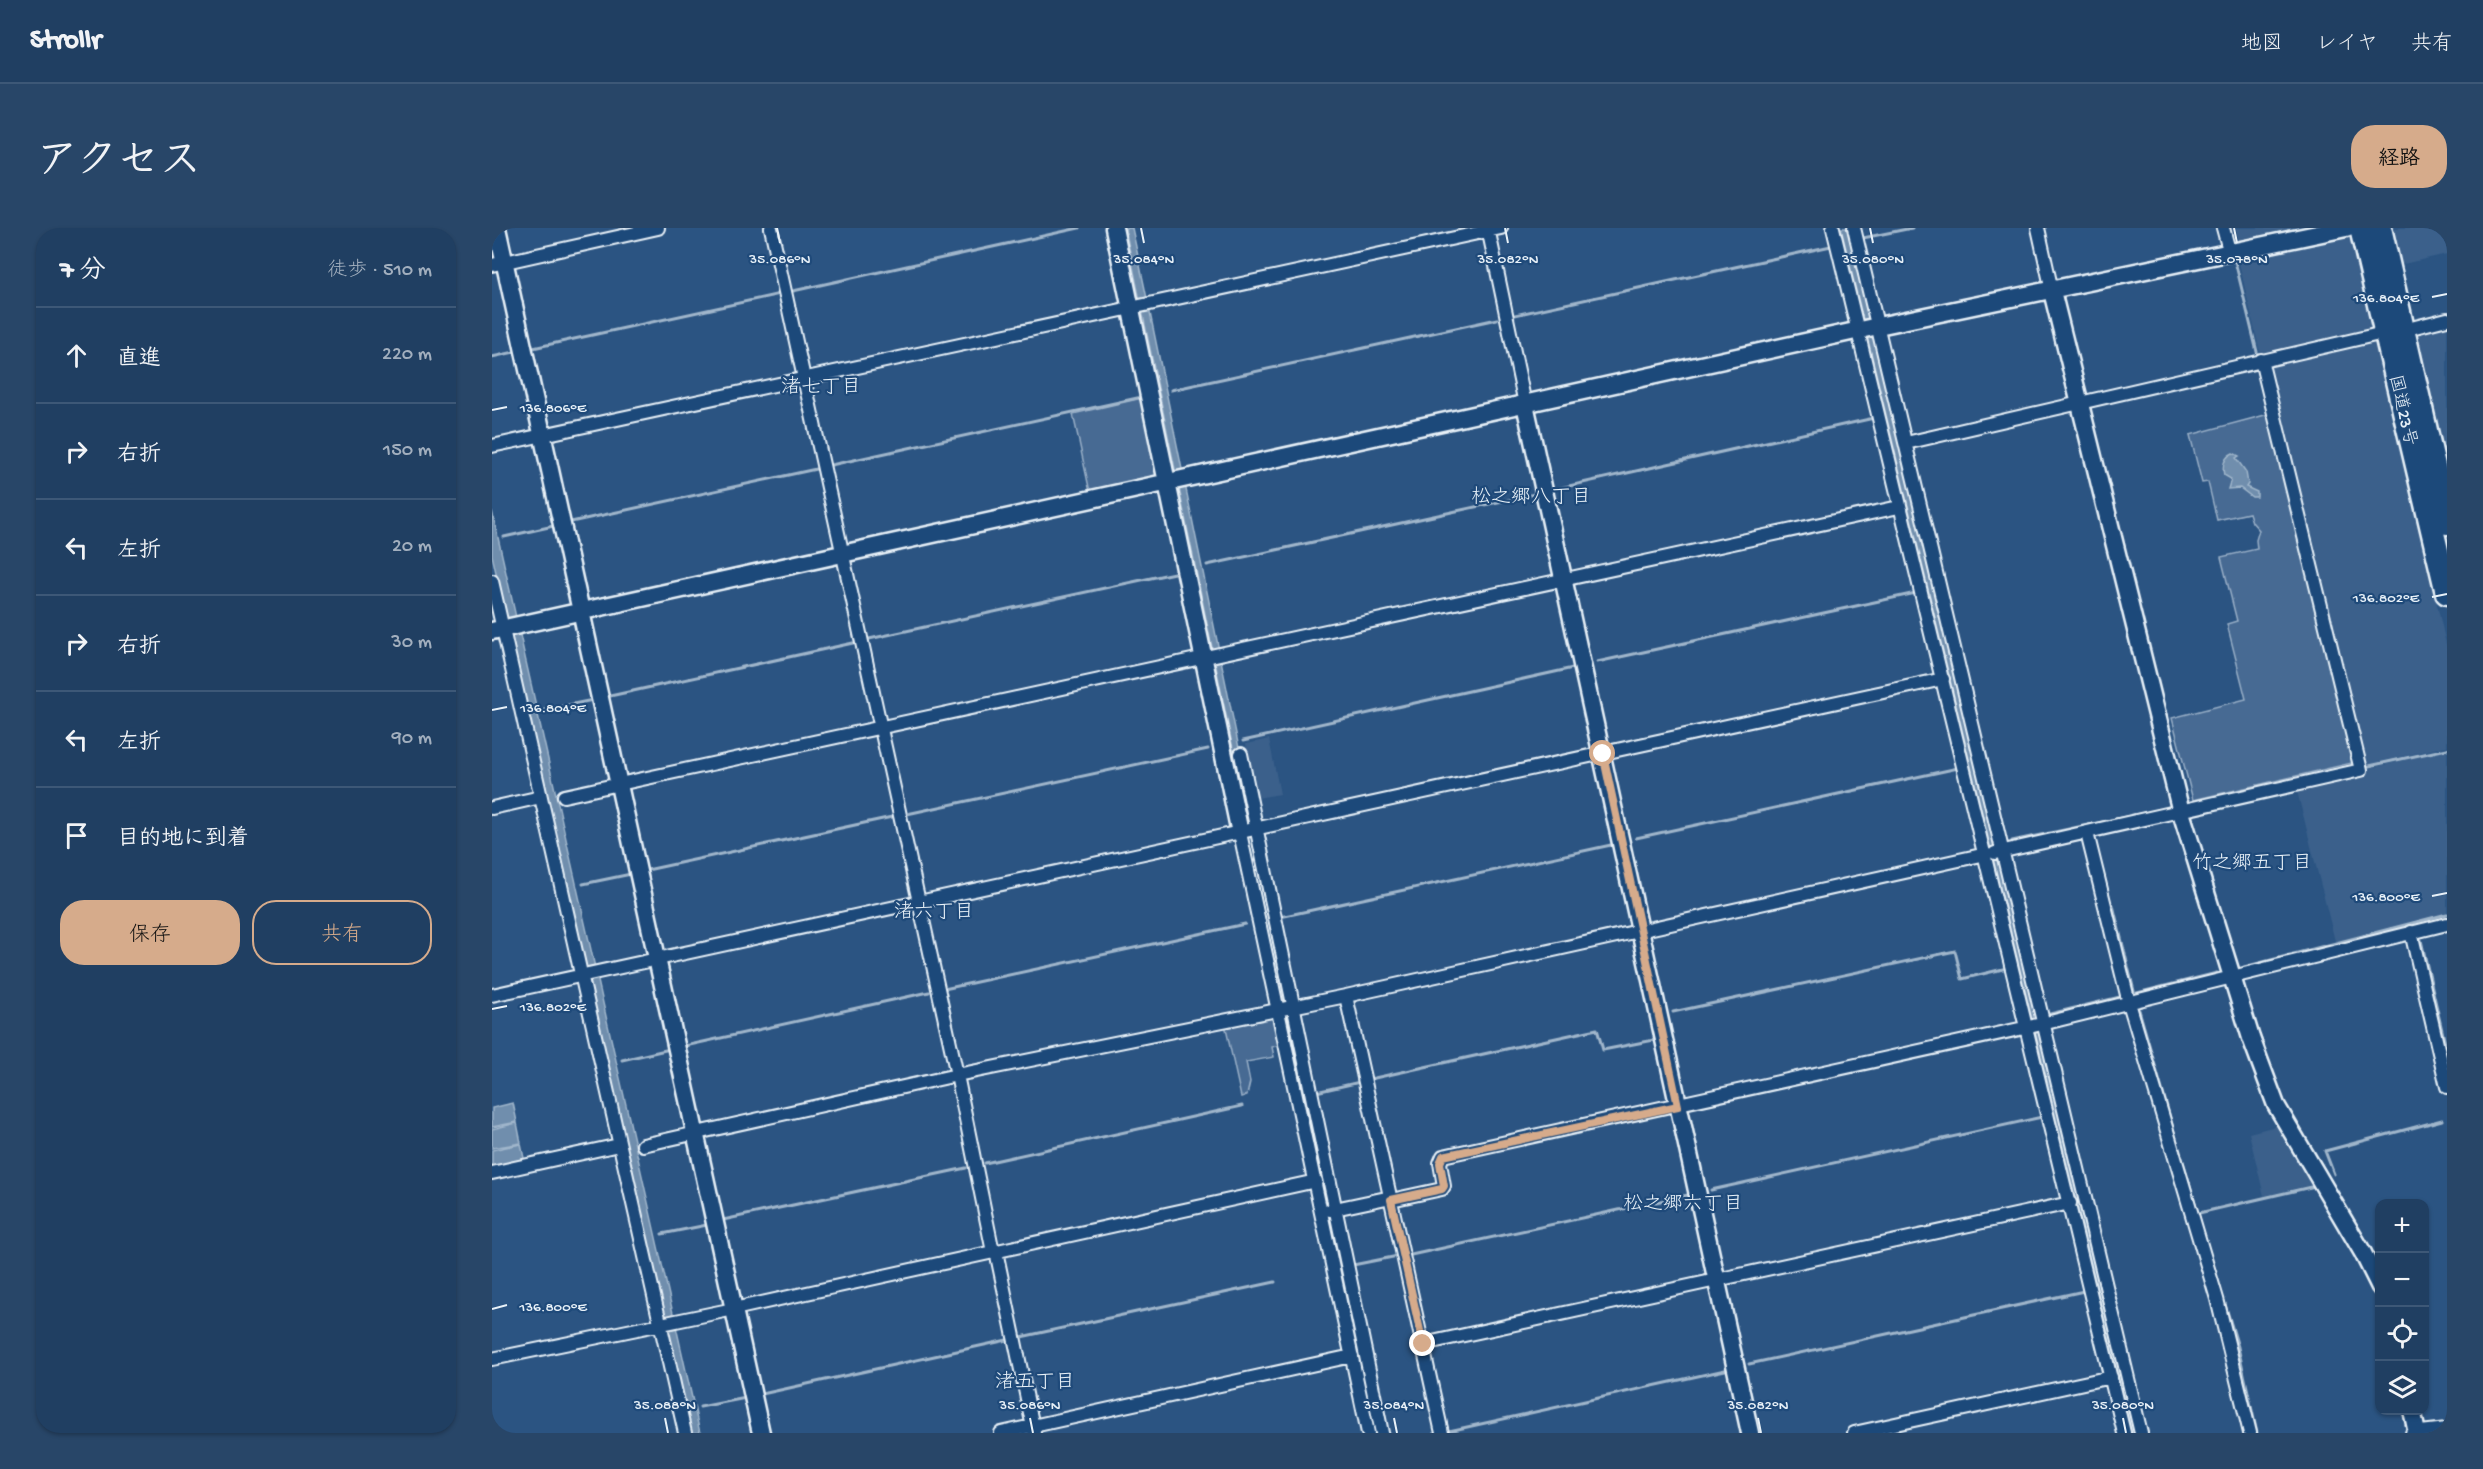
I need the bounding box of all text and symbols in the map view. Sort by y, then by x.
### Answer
text: Strollr [30,25,101,58]
text: 地図 [2241,33,2283,58]
text: レイヤ [2316,33,2378,58]
text: 共有 [2411,33,2453,58]
button: 経路 [2351,125,2447,188]
text: アクセス [36,140,201,189]
text: 35.086°N [748,251,811,269]
text: 35.084°N [1113,251,1175,269]
text: 35.082°N [1476,251,1539,269]
text: 35.080°N [1841,251,1904,269]
text: 35.078°N [2205,251,2268,269]
text: 7 分 [60,257,106,288]
text: 徒歩 · 510 m [327,260,432,283]
text: 136.804°E [2352,290,2420,308]
icon: ahead [60,339,93,372]
text: 220 m [382,344,432,367]
text: 直進 [117,347,161,373]
street label: 国道23号 [2383,373,2421,448]
district label: 渚七丁目 [781,375,861,400]
text: 136.806°E [519,400,587,418]
icon: right [60,435,93,468]
text: 150 m [383,440,432,463]
text: 右折 [117,443,161,469]
district label: 松之郷八丁目 [1471,486,1591,510]
icon: left [60,531,93,564]
text: 20 m [392,536,432,559]
text: 左折 [117,539,161,565]
text: 136.802°E [2352,590,2420,608]
icon: right [60,627,93,660]
text: 30 m [391,632,432,655]
text: 右折 [117,635,161,661]
text: 136.804°E [519,700,587,718]
icon: left [60,723,93,756]
text: 90 m [392,728,432,751]
text: 左折 [117,731,161,757]
route start [1589,740,1615,766]
icon: arrive [60,819,93,852]
text: 目的地に到着 [117,827,249,853]
district label: 竹之郷五丁目 [2192,852,2312,876]
text: 136.800°E [2351,889,2420,907]
button: 保存 [60,900,240,965]
button: 共有 [252,900,432,965]
district label: 渚六丁目 [894,900,974,925]
text: 136.802°E [519,999,587,1017]
district label: 松之郷六丁目 [1623,1193,1743,1217]
map controls [2375,1199,2429,1415]
button: + [2375,1199,2429,1253]
button: − [2375,1253,2429,1307]
text: 136.800°E [518,1299,587,1317]
button: locate [2375,1307,2429,1361]
route end [1409,1330,1435,1356]
button: layers [2375,1361,2429,1415]
district label: 渚五丁目 [995,1370,1075,1395]
text: 35.088°N [633,1397,696,1415]
text: 35.086°N [998,1397,1061,1415]
text: 35.084°N [1363,1397,1425,1415]
text: 35.082°N [1726,1397,1789,1415]
text: 35.080°N [2091,1397,2154,1415]

